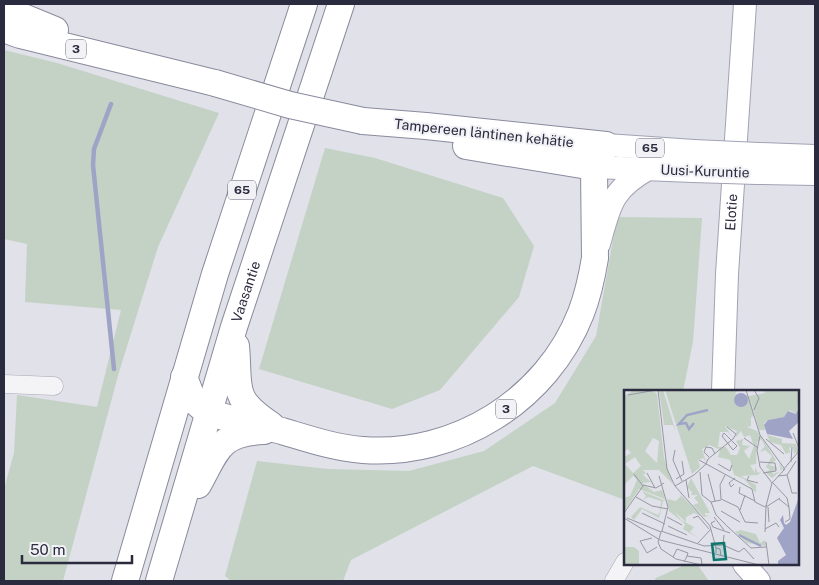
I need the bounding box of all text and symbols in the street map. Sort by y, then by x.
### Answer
road number: 3 [66,40,86,59]
street label: Tampereen läntinen kehätie [394,116,575,150]
road number: 65 [636,138,664,158]
street label: Uusi-Kuruntie [660,161,750,181]
road number: 65 [228,180,256,200]
street label: Elotie [722,193,740,231]
street label: Vaasantie [228,259,263,324]
inset map [624,390,799,565]
road number: 3 [496,399,516,418]
scale bar [22,532,132,564]
text: 50 m [30,541,65,558]

